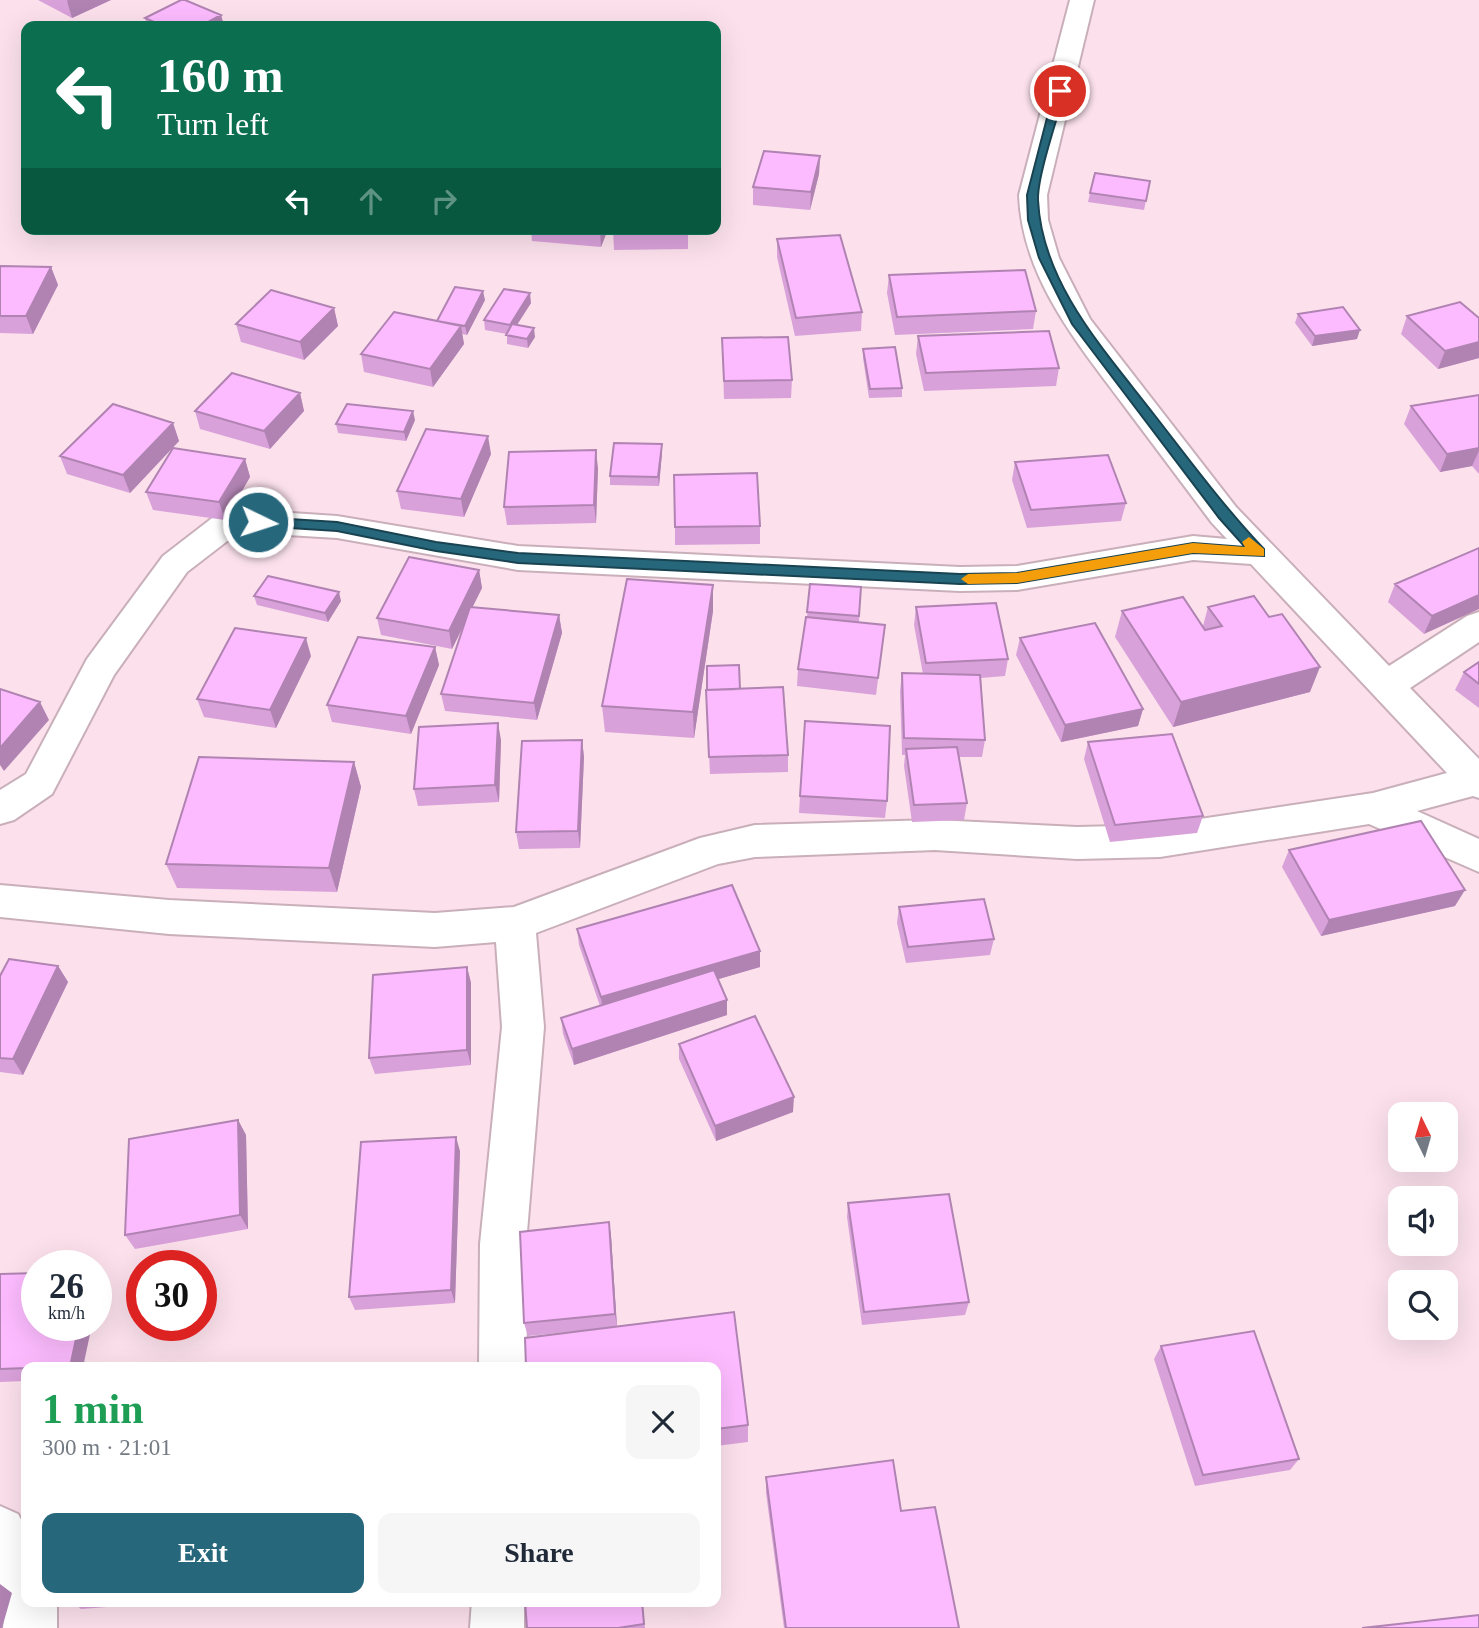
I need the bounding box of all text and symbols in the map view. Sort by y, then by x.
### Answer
text: 160 m [157,48,284,103]
icon: left [42,49,133,140]
pin [1030,61,1090,121]
icon: arrive [1041,72,1079,110]
text: Turn left [157,106,269,142]
icon: left [279,182,317,220]
icon: ahead [352,182,390,220]
icon: right [425,182,463,220]
position arrow [221,485,295,559]
north arrow [1388,1102,1458,1172]
map controls [1388,1102,1458,1340]
button: sound [1388,1186,1458,1256]
speed limit sign: 30 [126,1250,217,1341]
text: 26 [49,1267,84,1306]
button: search [1388,1270,1458,1340]
text: km/h [48,1303,85,1323]
button: close [626,1385,700,1459]
text: 1 min [42,1386,144,1432]
text: 300 m · 21:01 [42,1435,172,1460]
button: Exit [42,1513,364,1593]
button: Share [378,1513,700,1593]

